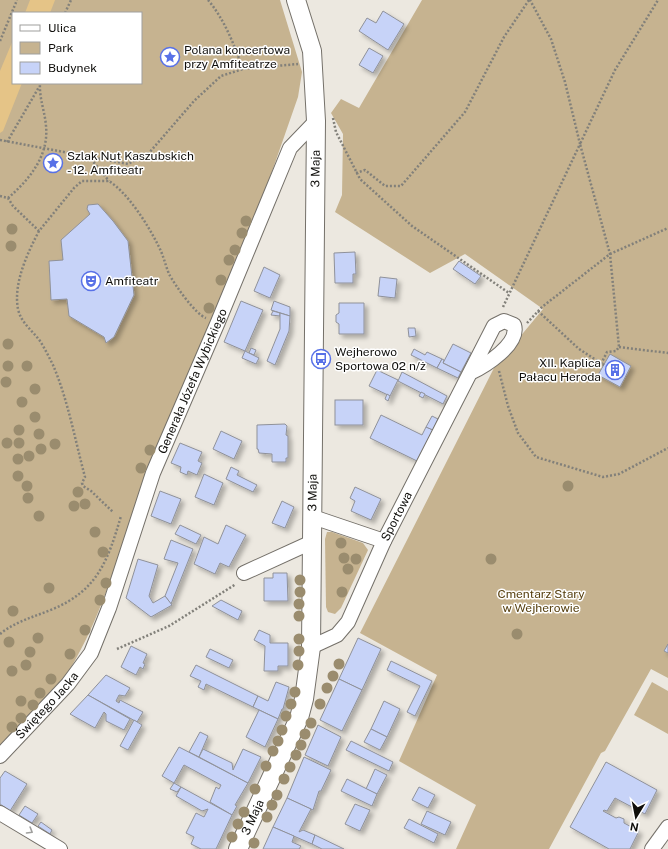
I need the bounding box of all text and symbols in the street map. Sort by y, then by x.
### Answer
legend [12,12,142,84]
text: Ulica [48,21,76,35]
text: Park [48,41,74,55]
place label: Polana koncertowa przy Amfiteatrze [184,43,290,71]
place icon: Polana koncertowa przy Amfiteatrze [159,46,181,68]
text: Budynek [48,61,97,75]
place label: Szlak Nut Kaszubskich - 12. Amfiteatr [67,149,194,177]
street label: 3 Maja [308,150,323,187]
place icon: Szlak Nut Kaszubskich - 12. Amfiteatr [42,152,64,174]
theatre icon: Amfiteatr [80,270,102,292]
place label: Amfiteatr [105,274,159,288]
street label: Generała Józefa Wybickiego [155,306,230,456]
place label: Wejherowo Sportowa 02 n/ż [335,345,426,373]
bus stop icon: Wejherowo Sportowa 02 n/ż [310,348,332,370]
place label: XII. Kaplica Pałacu Heroda [519,356,601,384]
building icon: XII. Kaplica Pałacu Heroda [604,359,626,381]
street label: 3 Maja [305,474,320,511]
street label: Sportowa [378,489,415,543]
park label: Cmentarz Stary w Wejherowie [497,587,585,615]
street label: Świętego Jacka [13,669,81,742]
street label: 3 Maja [239,797,267,837]
north arrow [616,797,656,837]
text: N [629,820,640,834]
one-way arrow [26,827,33,834]

